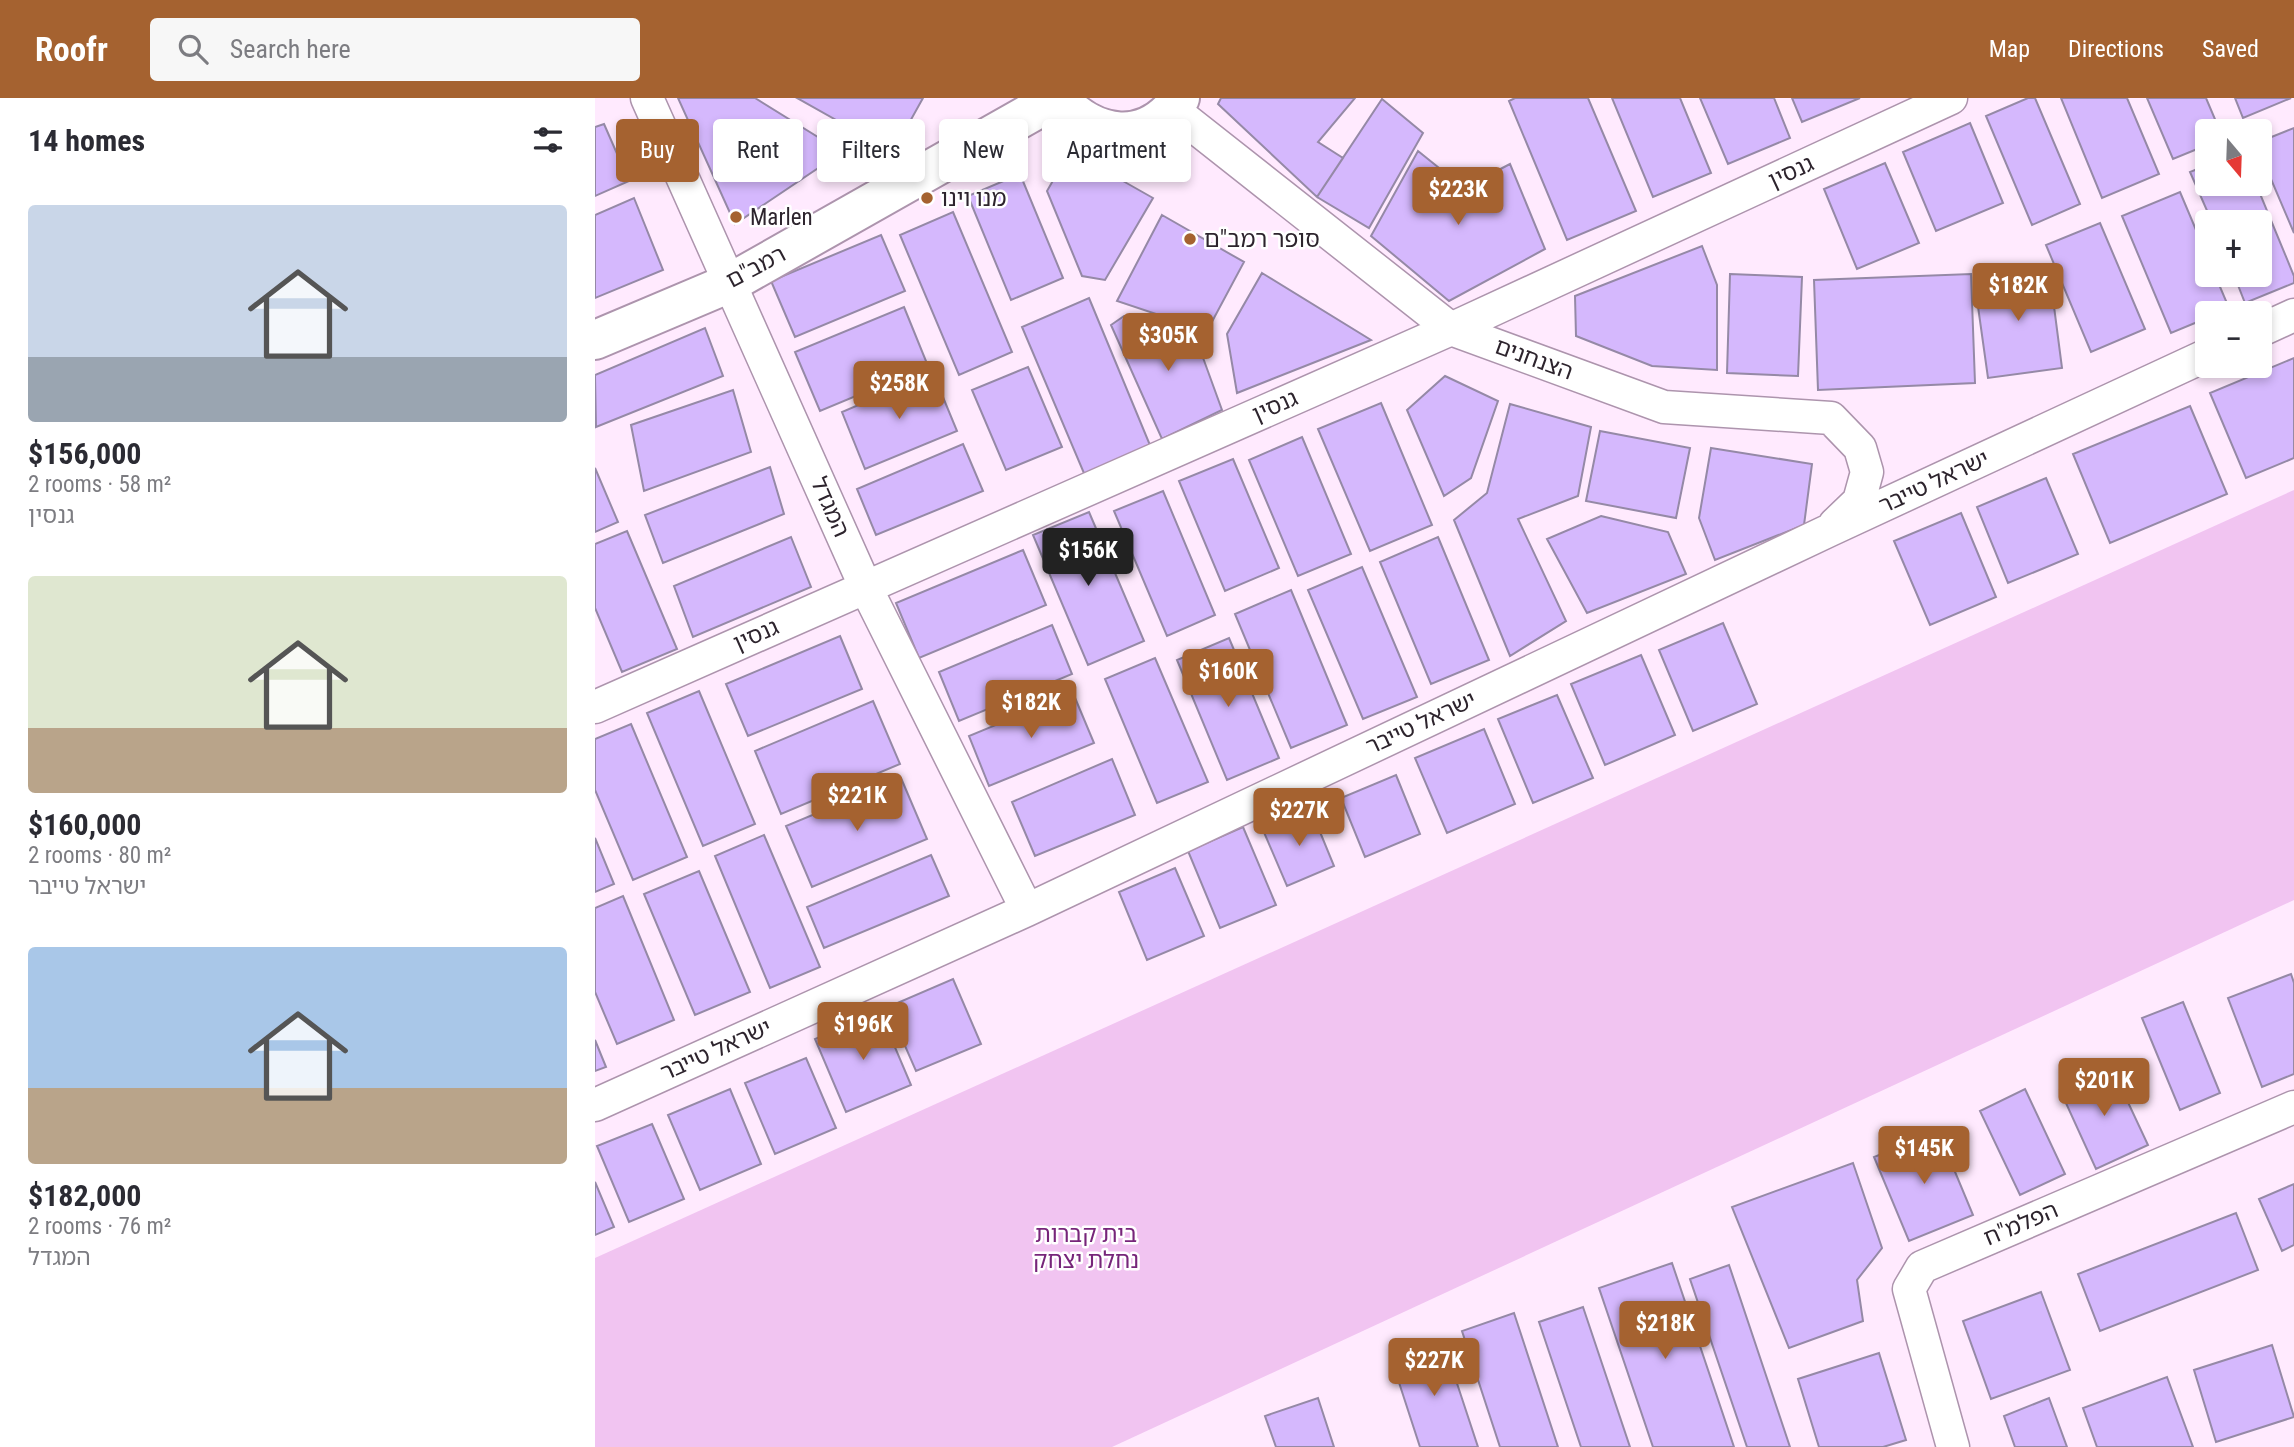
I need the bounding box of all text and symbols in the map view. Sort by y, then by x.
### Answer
search box [150,18,640,81]
text: Roofr [35,30,108,69]
icon: search [174,30,212,68]
text: Search here [230,34,351,64]
text: Map [1989,35,2030,63]
text: Directions [2068,35,2164,63]
text: Saved [2202,35,2259,63]
chip: Buy [616,119,699,182]
chip: Rent [713,119,803,182]
chip: Filters [817,119,925,182]
chip: New [939,119,1028,182]
chip: Apartment [1042,119,1191,182]
north arrow [2195,119,2271,196]
map controls [2195,119,2272,378]
icon: filters [529,121,567,159]
text: 14 homes [28,123,145,158]
street label: גנסין [1764,150,1818,194]
pin: $223K [1409,167,1507,227]
text: $223K [1428,176,1488,203]
place label: מנו וינו [941,185,1006,212]
marker: מנו וינו [919,190,935,206]
place label: Marlen [750,204,813,231]
marker: Marlen [728,209,744,225]
button: + [2195,210,2272,287]
place label: סופר רמב"ם [1204,226,1320,253]
marker: סופר רמב"ם [1182,231,1198,247]
street label: רמב"ם [722,240,790,294]
icon: home [235,251,361,377]
pin: $182K [1969,264,2067,323]
text: $182K [1988,272,2048,299]
button: − [2195,301,2272,378]
pin: $305K [1119,314,1217,373]
text: $305K [1138,322,1198,349]
street label: הצנחנים [1491,332,1577,386]
pin: $258K [850,362,948,421]
text: $258K [869,370,929,397]
street label: גנסין [1248,384,1302,428]
text: $156,000 [28,436,141,471]
street label: ישראל טייבר [1875,445,1993,519]
text: 2 rooms · 58 m² [28,471,171,498]
street label: המגדל [805,473,855,541]
text: גנסין [28,502,74,529]
pin: $156K [1039,528,1137,588]
text: $156K [1058,537,1118,564]
street label: גנסין [729,613,783,657]
icon: home [235,622,361,748]
pin: $160K [1179,650,1277,709]
text: $160K [1198,658,1258,685]
pin: $182K [982,680,1080,740]
street label: ישראל טייבר [1362,686,1480,760]
text: $182K [1001,689,1061,716]
pin: $221K [808,774,906,833]
text: $221K [827,782,887,809]
pin: $227K [1250,788,1348,848]
text: $227K [1269,797,1329,824]
text: $160,000 [28,807,141,842]
text: 2 rooms · 80 m² [28,842,171,869]
text: ישראל טייבר [28,873,146,900]
icon: home [235,993,361,1119]
pin: $196K [814,1002,912,1062]
text: $196K [833,1011,893,1038]
street label: ישראל טייבר [656,1014,776,1086]
pin: $201K [2055,1058,2153,1118]
text: $201K [2074,1067,2134,1094]
pin: $145K [1875,1126,1973,1186]
text: $145K [1894,1135,1954,1162]
text: $182,000 [28,1178,141,1213]
street label: הפלמ"ח [1980,1196,2062,1252]
text: 2 rooms · 76 m² [28,1213,171,1240]
park label: בית קברות נחלת יצחק [1033,1221,1139,1274]
text: המגדל [28,1244,91,1271]
pin: $218K [1616,1302,1714,1361]
text: $218K [1635,1310,1695,1337]
pin: $227K [1385,1338,1483,1398]
text: $227K [1404,1347,1464,1374]

